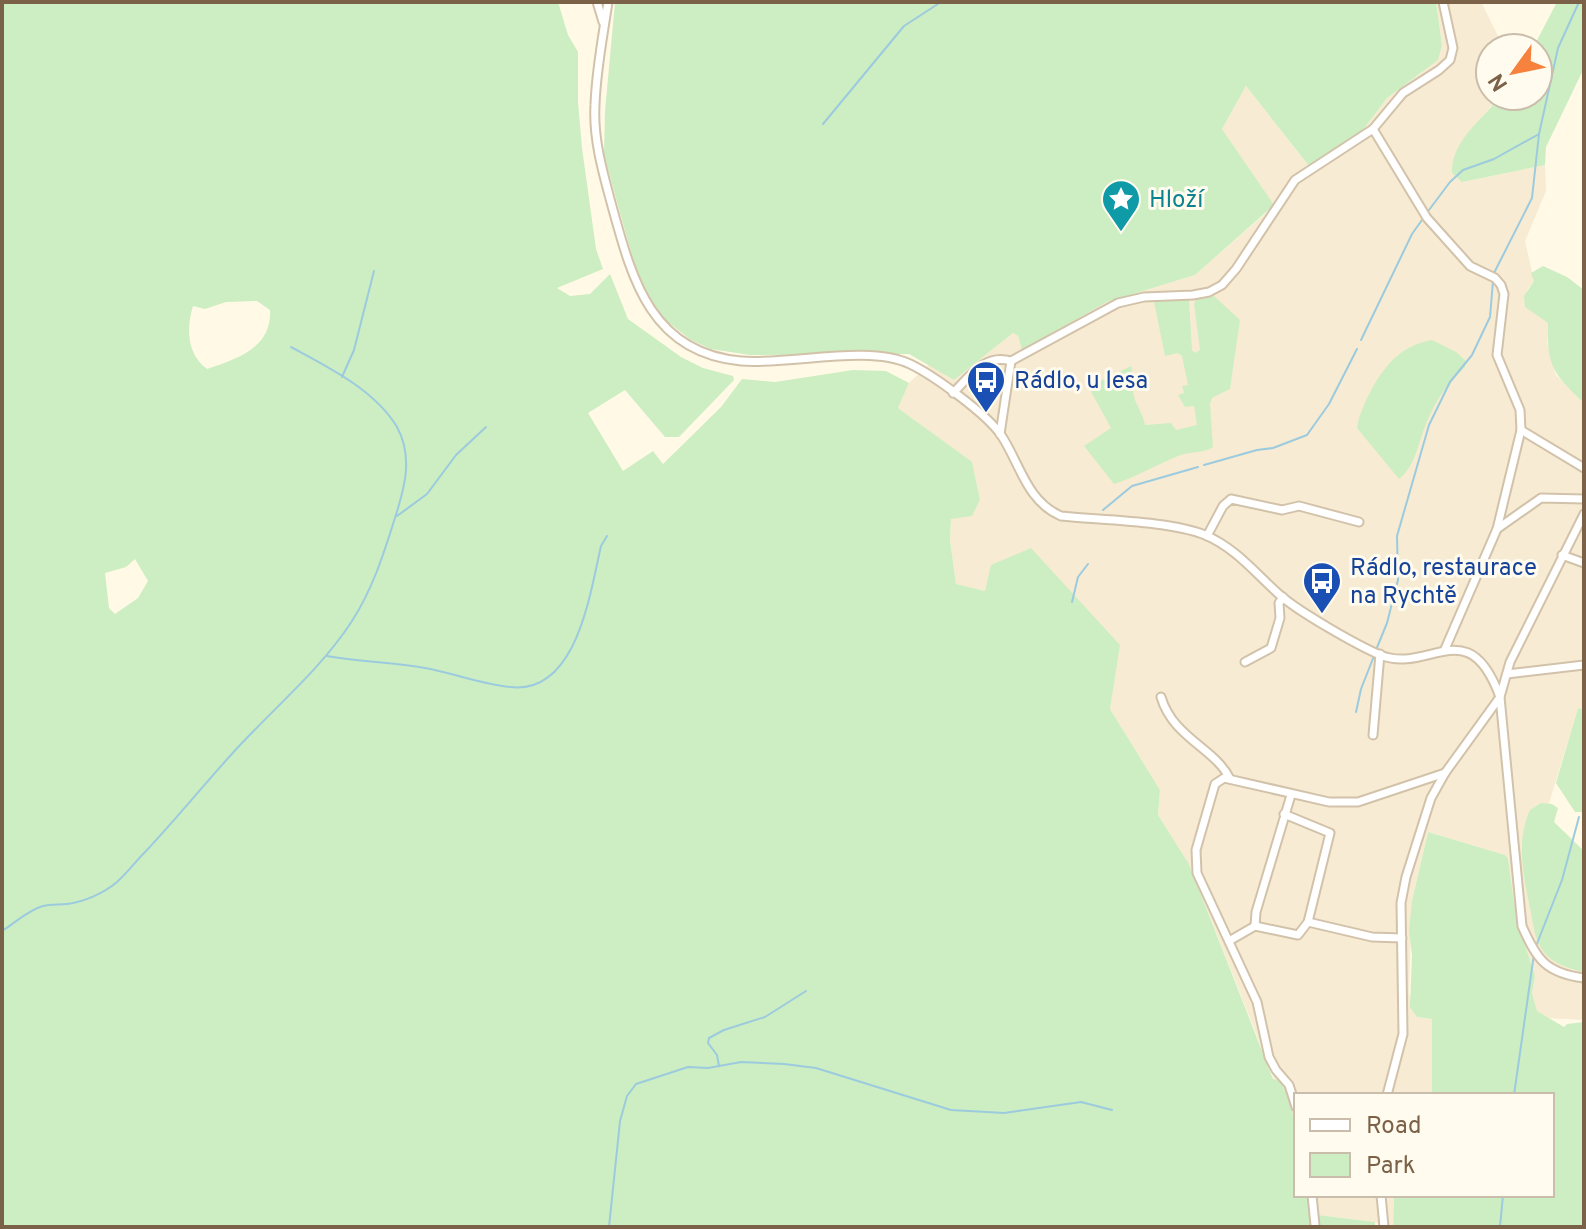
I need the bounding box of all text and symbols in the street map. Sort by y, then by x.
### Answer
north arrow [1474,32,1554,112]
text: N [1484,68,1515,96]
place icon: Hloží [1100,178,1142,233]
place label: Hloží [1149,186,1205,216]
bus stop icon: Rádlo, u lesa [965,359,1007,414]
place label: Rádlo, u lesa [1014,367,1148,397]
place label: Rádlo, restaurace na Rychtě [1350,554,1537,612]
bus stop icon: Rádlo, restaurace na Rychtě [1301,560,1343,615]
legend [1294,1093,1554,1197]
text: Road [1366,1112,1422,1142]
text: Park [1366,1152,1416,1182]

